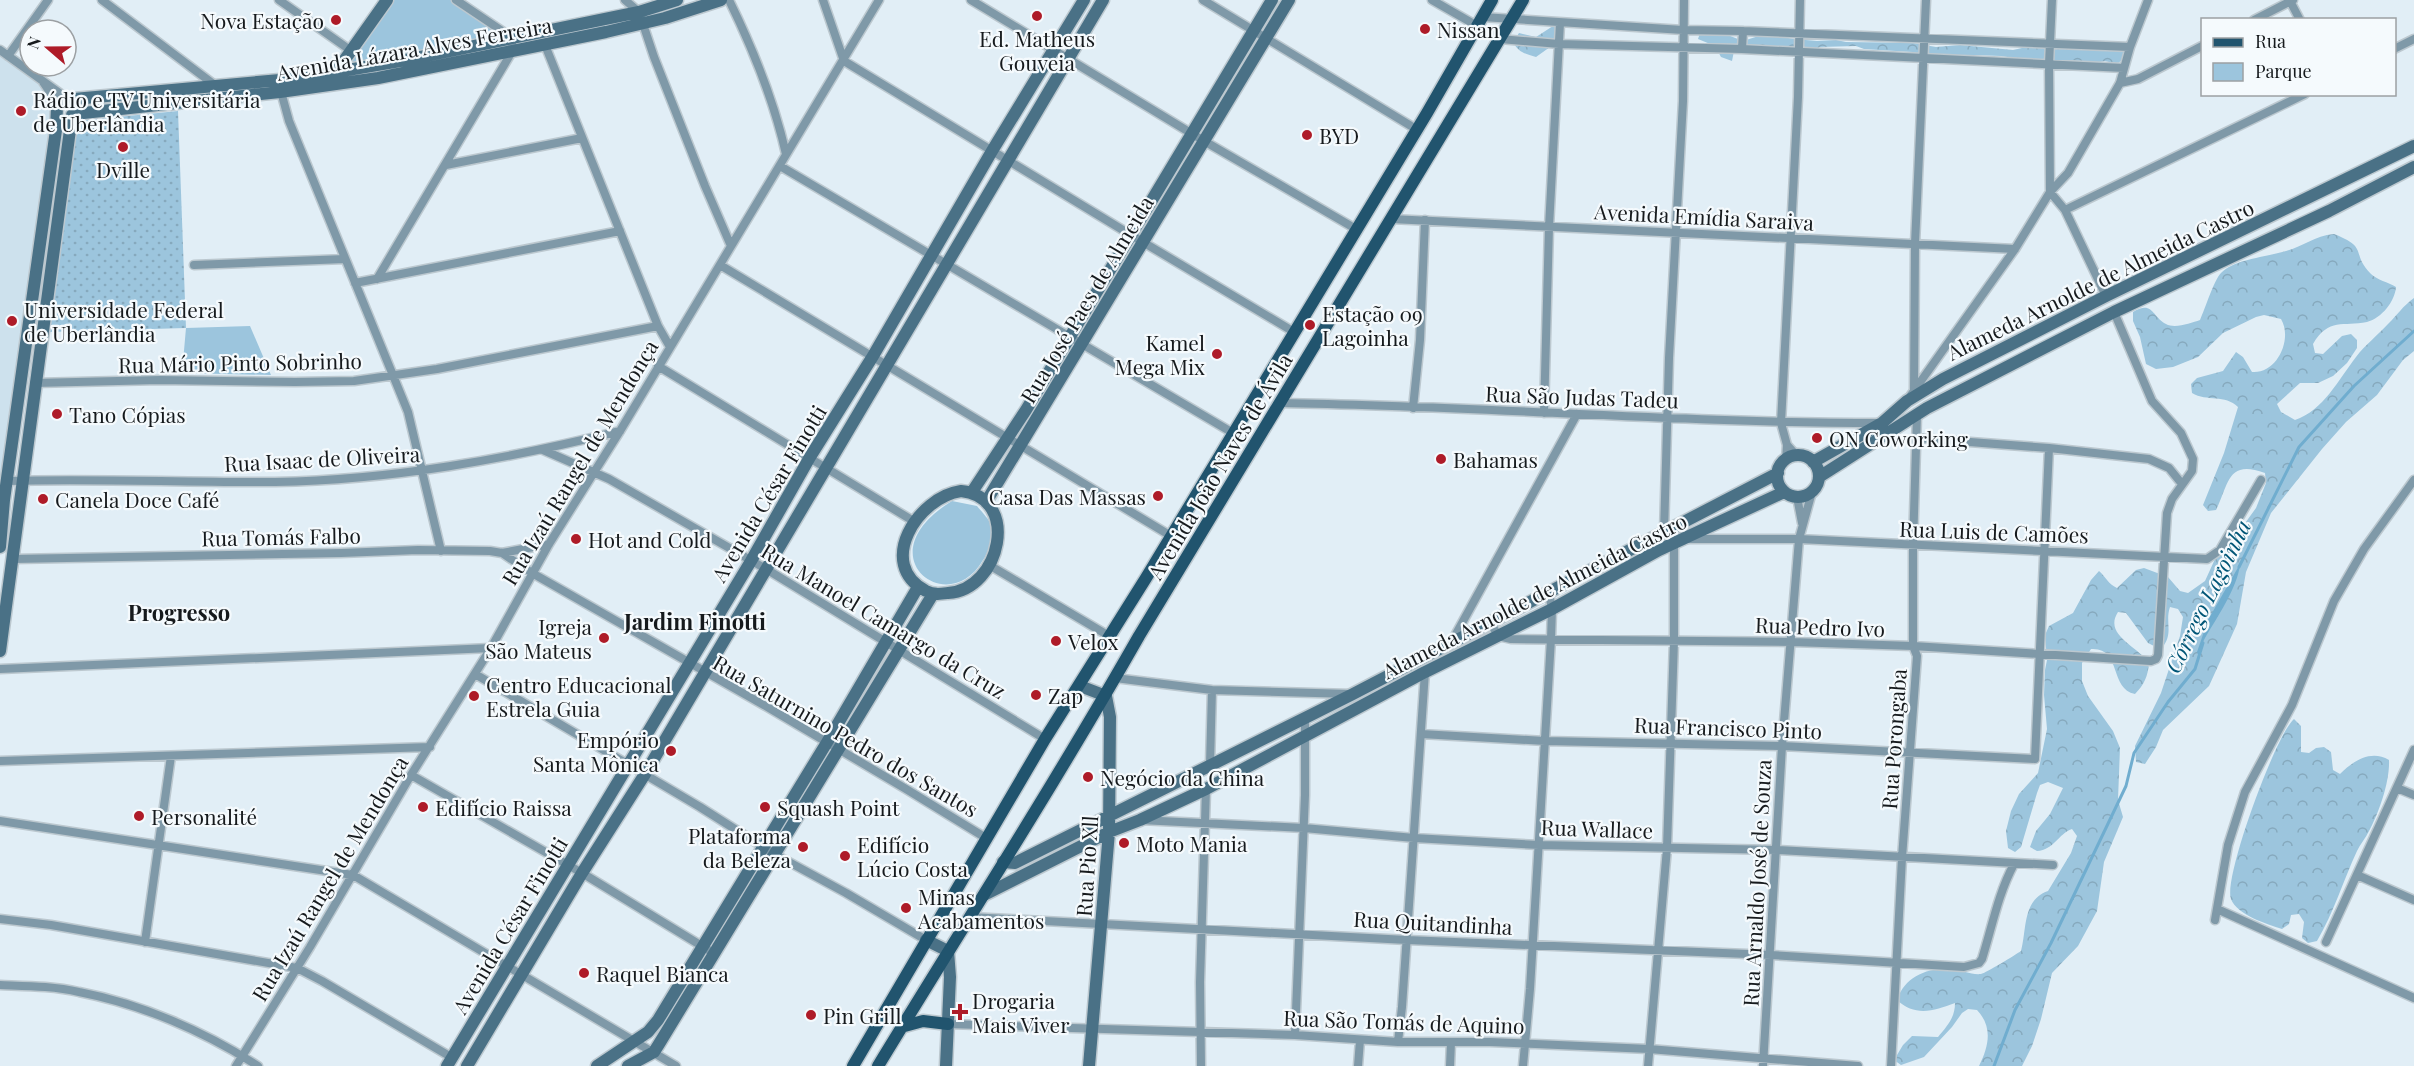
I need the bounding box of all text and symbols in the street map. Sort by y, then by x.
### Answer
place label: Nova Estação [200,6,324,34]
marker: Ed. Matheus Gouveia [1030,9,1044,23]
street label: Avenida Lázara Alves Ferreira [273,10,554,86]
marker: Nova Estação [329,13,343,27]
place label: Nissan [1437,15,1500,43]
north arrow [18,18,78,78]
legend [2201,18,2396,96]
marker: Nissan [1418,22,1432,36]
place label: Ed. Matheus Gouveia [979,24,1095,76]
text: Rua [2255,29,2286,53]
text: N [22,33,45,52]
text: Parque [2255,59,2312,83]
place label: Rádio e TV Universitária de Uberlândia [33,85,261,137]
marker: Rádio e TV Universitária de Uberlândia [14,104,28,118]
place label: BYD [1319,121,1359,149]
marker: BYD [1300,128,1314,142]
marker: Dville [116,140,130,154]
place label: Dville [96,155,150,183]
street label: Rua José Paes de Almeida [1013,190,1159,408]
street label: Alameda Arnolde de Almeida Castro [1941,192,2258,366]
street label: Avenida Emídia Saraiva [1592,196,1815,236]
place label: Universidade Federal de Uberlândia [24,295,224,347]
place label: Estação 09 Lagoinha [1322,299,1423,351]
marker: Universidade Federal de Uberlândia [5,314,19,328]
marker: Estação 09 Lagoinha [1303,318,1317,332]
place label: Kamel Mega Mix [1115,328,1205,380]
street label: Rua Izaú Rangel de Mendonça [495,334,664,590]
street label: Rua Mário Pinto Sobrinho [118,346,362,378]
street label: Avenida João Naves de Ávila [1140,347,1298,585]
marker: Kamel Mega Mix [1210,347,1224,361]
street label: Rua São Judas Tadeu [1485,379,1679,413]
street label: Avenida César Finotti [704,399,832,587]
place label: Tano Cópias [69,400,186,428]
marker: Tano Cópias [50,407,64,421]
place label: ON Coworking [1829,424,1968,452]
marker: ON Coworking [1810,431,1824,445]
street label: Rua Isaac de Oliveira [223,439,421,477]
place label: Bahamas [1453,445,1538,473]
marker: Bahamas [1434,452,1448,466]
place label: Casa Das Massas [989,482,1146,510]
place label: Canela Doce Café [55,485,219,513]
marker: Casa Das Massas [1151,489,1165,503]
marker: Canela Doce Café [36,492,50,506]
street label: Alameda Arnolde de Almeida Castro [1376,506,1691,685]
street label: Rua Luis de Camões [1899,514,2089,548]
water label: Córrego Lagoinha [2157,514,2257,678]
street label: Rua Tomás Falbo [201,521,361,551]
place label: Hot and Cold [588,525,712,553]
marker: Hot and Cold [569,532,583,546]
street label: Rua Manoel Camargo da Cruz [757,536,1011,704]
district label: Progresso [128,597,230,627]
district label: Jardim Finotti [623,606,766,636]
street label: Rua Pedro Ivo [1754,610,1886,642]
place label: Igreja São Mateus [485,612,593,664]
place label: Velox [1067,627,1119,655]
marker: Igreja São Mateus [597,631,611,645]
marker: Velox [1049,634,1063,648]
street label: Rua Saturnino Pedro dos Santos [708,647,984,823]
street label: Rua Porongaba [1874,667,1912,810]
place label: Centro Educacional Estrela Guia [486,670,671,722]
place label: Zap [1048,681,1083,709]
marker: Zap [1029,688,1043,702]
marker: Centro Educacional Estrela Guia [467,689,481,703]
street label: Rua Francisco Pinto [1633,710,1823,744]
place label: Empório Santa Mônica [533,725,660,777]
marker: Empório Santa Mônica [664,744,678,758]
street label: Rua Izaú Rangel de Mendonça [245,750,414,1006]
street label: Rua Arnaldo José de Souza [1736,758,1776,1007]
place label: Negócio da China [1100,763,1265,791]
marker: Negócio da China [1081,770,1095,784]
place label: Edifício Raissa [435,793,572,821]
place label: Squash Point [777,793,900,821]
marker: Edifício Raissa [416,800,430,814]
marker: Squash Point [758,800,772,814]
place label: Personalité [151,802,257,830]
marker: Personalité [132,809,146,823]
street label: Rua Wallace [1540,812,1654,844]
street label: Rua Pio Xll [1068,814,1104,918]
place label: Plataforma da Beleza [688,821,792,873]
place label: Moto Mania [1136,829,1248,857]
place label: Edifício Lúcio Costa [857,830,968,882]
street label: Avenida César Finotti [445,831,573,1019]
marker: Moto Mania [1117,836,1131,850]
marker: Plataforma da Beleza [796,840,810,854]
marker: Edifício Lúcio Costa [838,849,852,863]
place label: Minas Acabamentos [917,882,1044,934]
marker: Minas Acabamentos [899,901,913,915]
street label: Rua Quitandinha [1353,904,1514,940]
place label: Raquel Bianca [596,959,729,987]
marker: Raquel Bianca [577,966,591,980]
place label: Drogaria Mais Viver [972,986,1070,1038]
place label: Pin Grill [823,1001,901,1029]
street label: Rua São Tomás de Aquino [1283,1003,1525,1039]
marker: Drogaria Mais Viver [953,1005,967,1019]
marker: Pin Grill [804,1008,818,1022]

